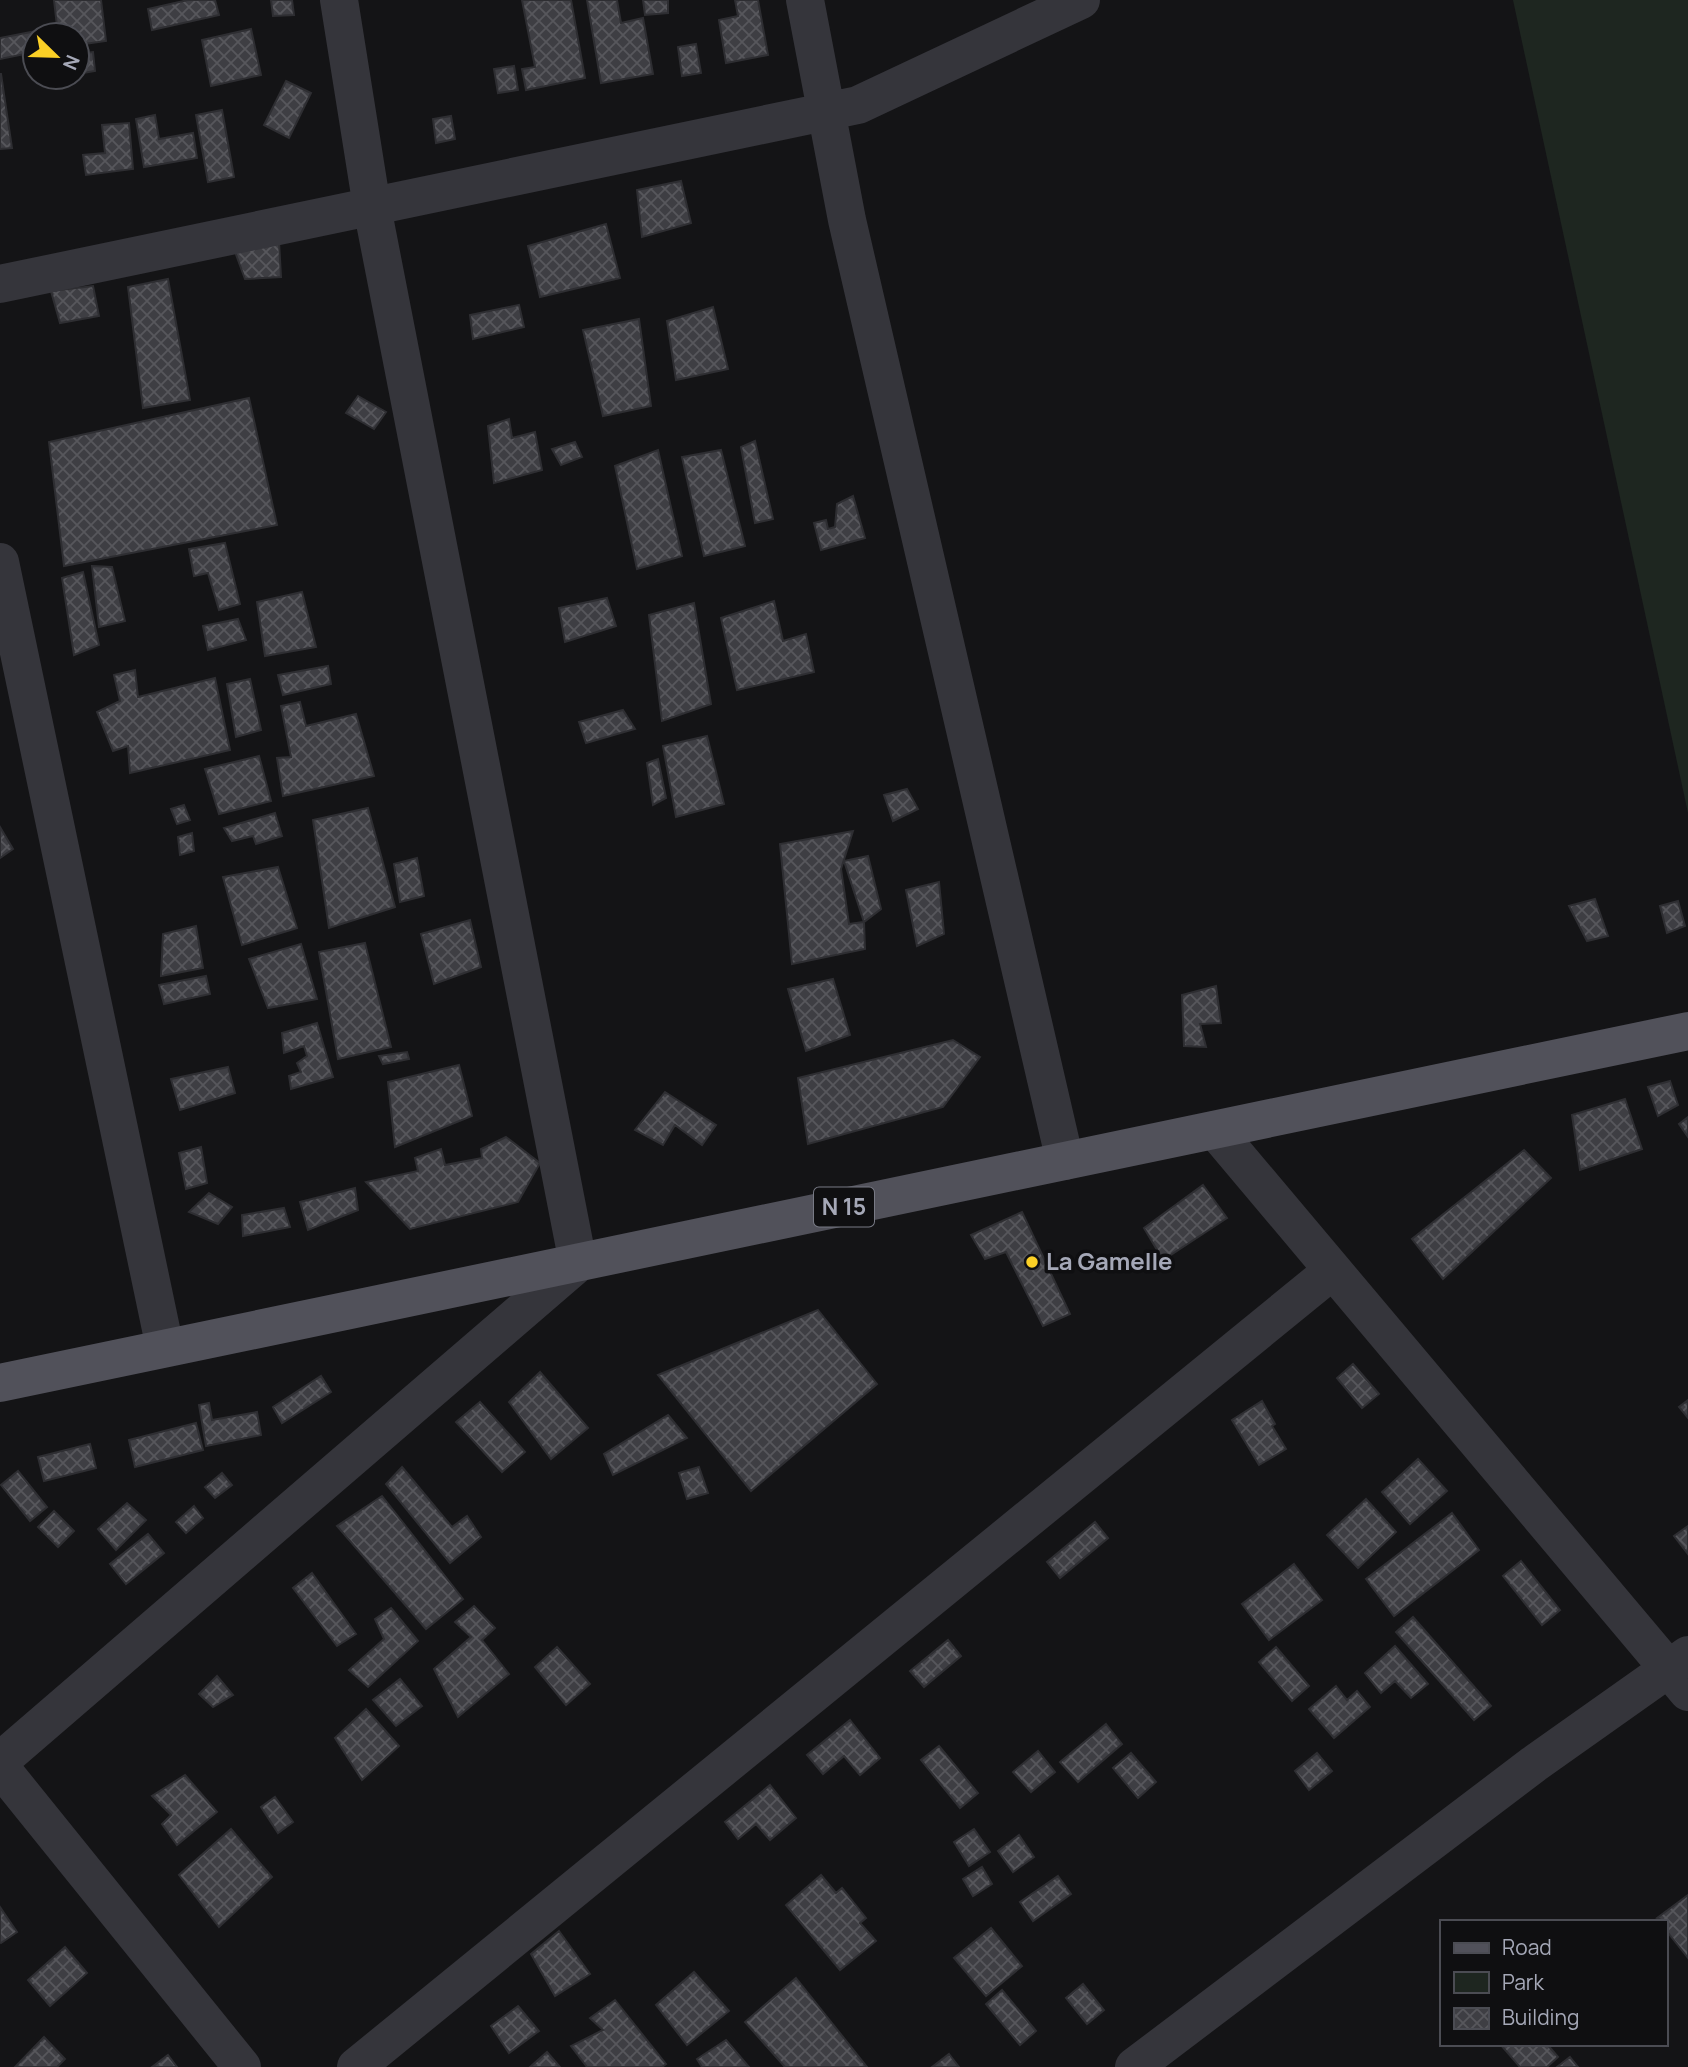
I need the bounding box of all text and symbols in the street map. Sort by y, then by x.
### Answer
north arrow [21,21,91,91]
text: N [57,51,86,74]
road number: N 15 [814,1188,874,1226]
place label: La Gamelle [1046,1244,1173,1277]
marker: La Gamelle [1024,1254,1040,1270]
legend [1440,1920,1667,2046]
text: Road [1502,1933,1552,1961]
text: Park [1502,1968,1544,1996]
text: Building [1502,2003,1579,2031]

